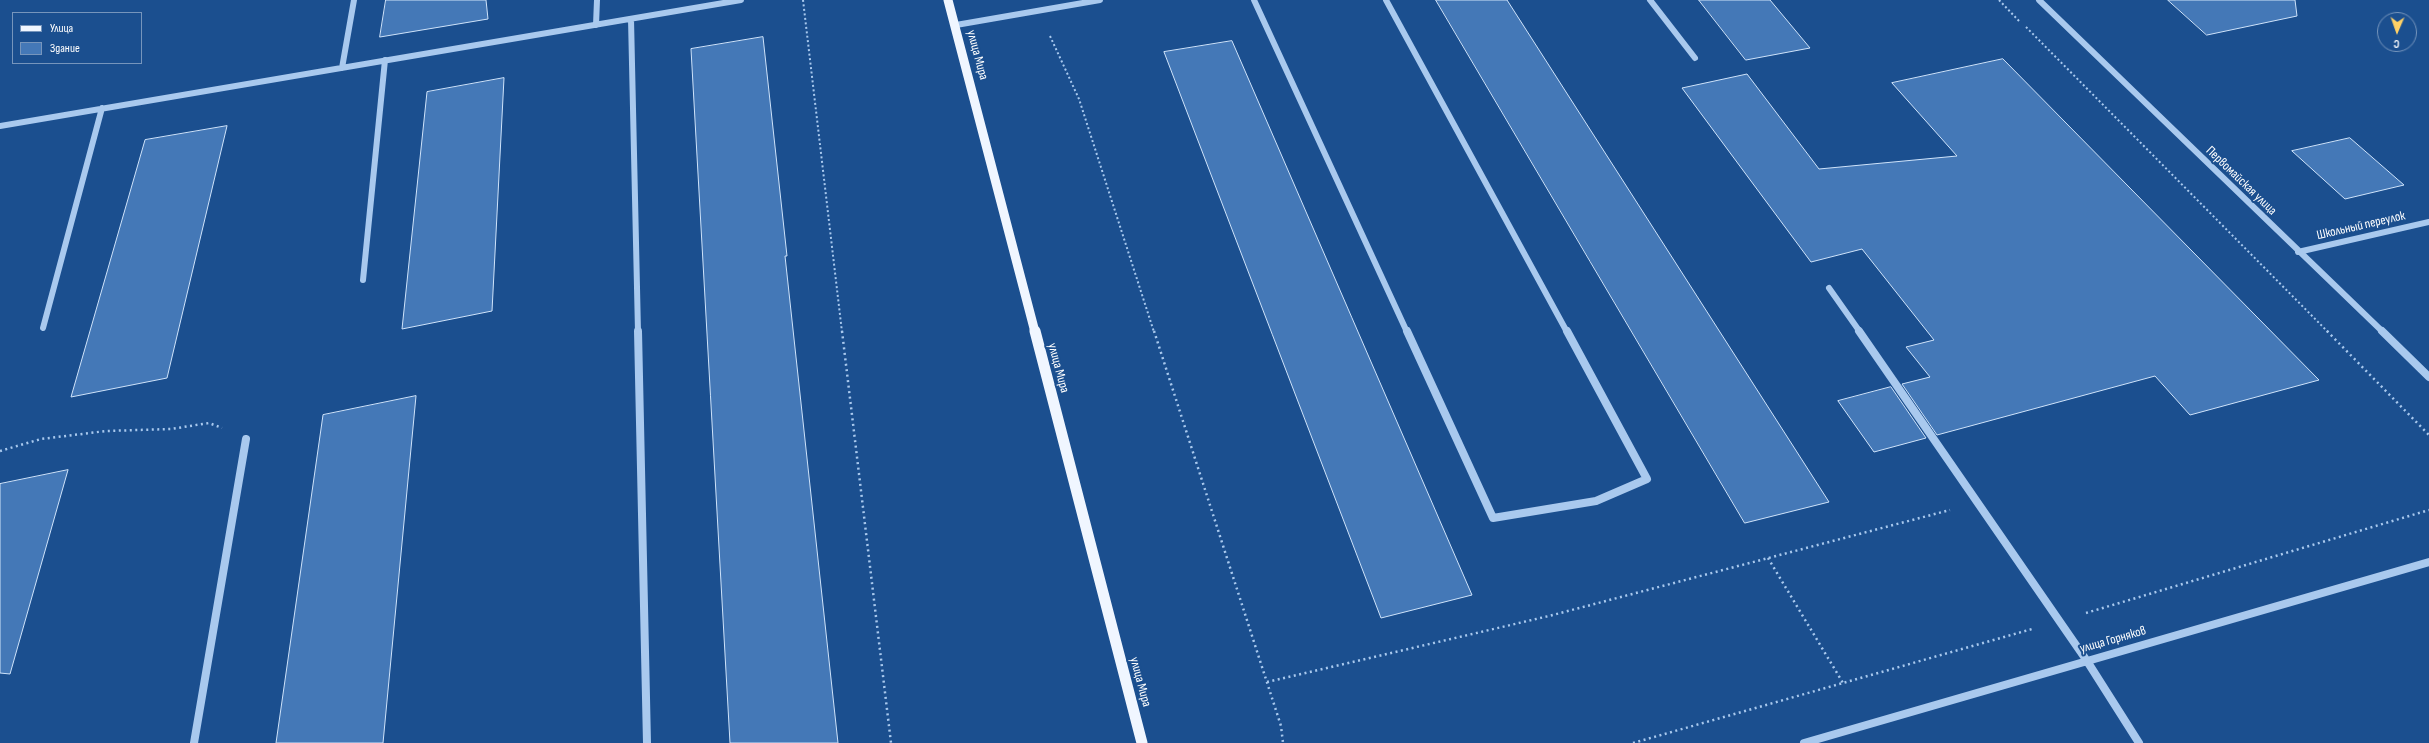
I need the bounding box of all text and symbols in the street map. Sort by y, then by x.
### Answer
legend [12,12,142,64]
north arrow [2377,12,2417,52]
text: Улица [50,21,73,36]
street label: улица Мира [963,28,991,82]
text: С [2394,37,2400,50]
text: Здание [50,41,80,56]
street label: Первомайская улица [2202,143,2280,219]
street label: Школьный переулок [2315,208,2407,244]
street label: улица Мира [1044,341,1072,395]
street label: улица Горняков [2078,623,2148,657]
street label: улица Мира [1126,655,1154,709]

